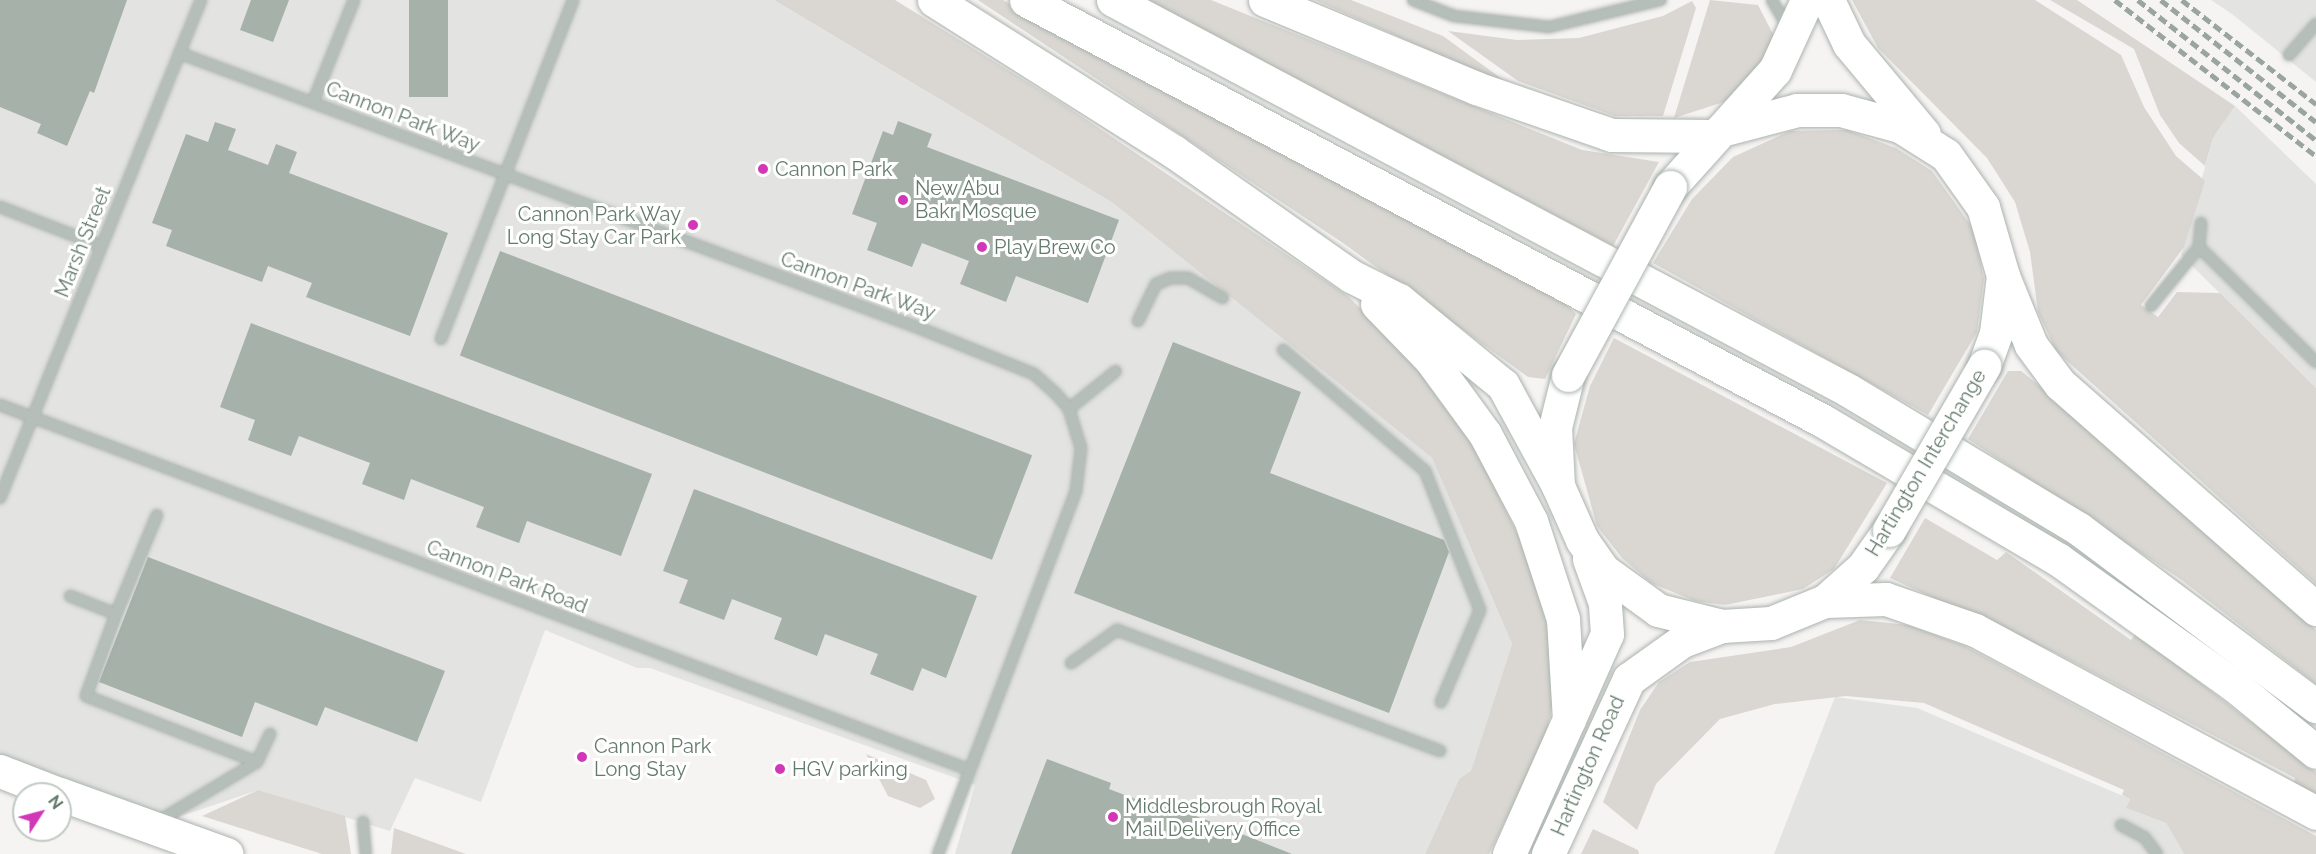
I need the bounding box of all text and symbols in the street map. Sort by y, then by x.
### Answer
street label: Cannon Park Way [322,76,484,158]
place label: Cannon Park [775,157,892,181]
marker: Cannon Park [756,162,770,176]
place label: New Abu Bakr Mosque [915,176,1037,223]
street label: Marsh Street [50,183,116,301]
marker: New Abu Bakr Mosque [896,193,910,207]
place label: Cannon Park Way Long Stay Car Park [506,202,681,249]
marker: Cannon Park Way Long Stay Car Park [686,218,700,232]
place label: Play Brew Co [994,235,1117,259]
marker: Play Brew Co [975,240,989,254]
street label: Cannon Park Way [777,247,939,325]
street label: Hartington Interchange [1861,365,1991,561]
street label: Cannon Park Road [423,535,591,619]
street label: Hartington Road [1546,692,1630,840]
place label: Cannon Park Long Stay [594,734,711,781]
marker: Cannon Park Long Stay [575,750,589,764]
place label: HGV parking [792,757,909,781]
marker: HGV parking [773,762,787,776]
north arrow [12,782,72,842]
text: N [44,792,67,813]
place label: Middlesbrough Royal Mail Delivery Office [1125,794,1322,841]
marker: Middlesbrough Royal Mail Delivery Office [1106,810,1120,824]

